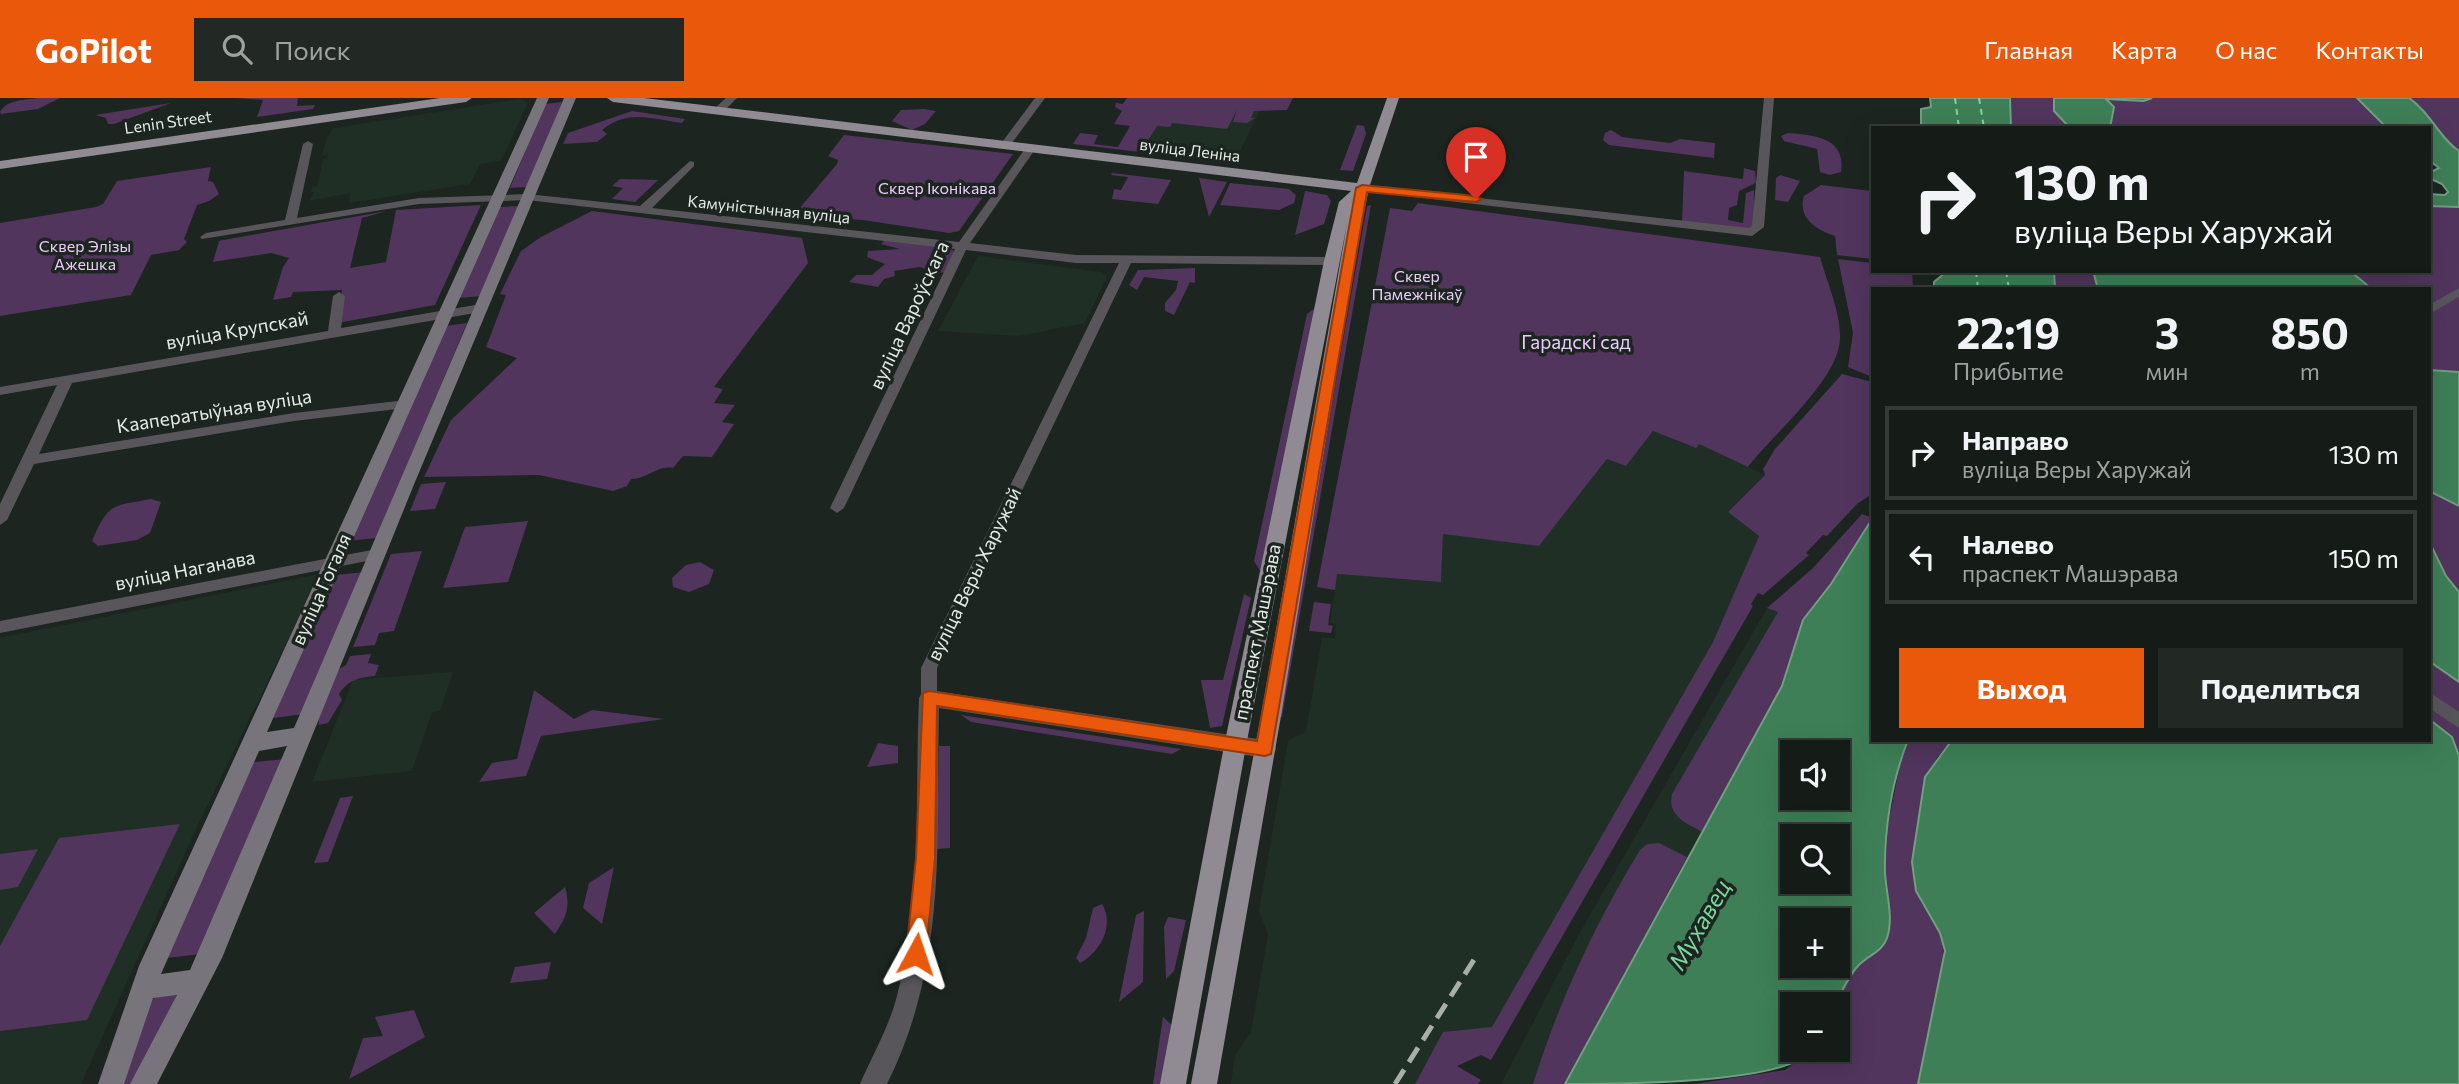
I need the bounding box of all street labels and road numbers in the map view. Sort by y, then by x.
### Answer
street label: Lenin Street [123,106,213,137]
street label: вуліца Леніна [1139,134,1241,165]
street label: Камуністычная вуліца [687,191,851,226]
street label: вуліца Вароўскага [864,237,953,393]
street label: вуліца Крупскай [164,306,310,353]
street label: Кааператыўная вуліца [115,384,313,437]
street label: вуліца Веры Харужай [922,483,1025,664]
street label: вуліца Гогаля [286,530,355,648]
street label: праспект Машэрава [1228,542,1285,722]
street label: вуліца Наганава [113,545,257,594]

